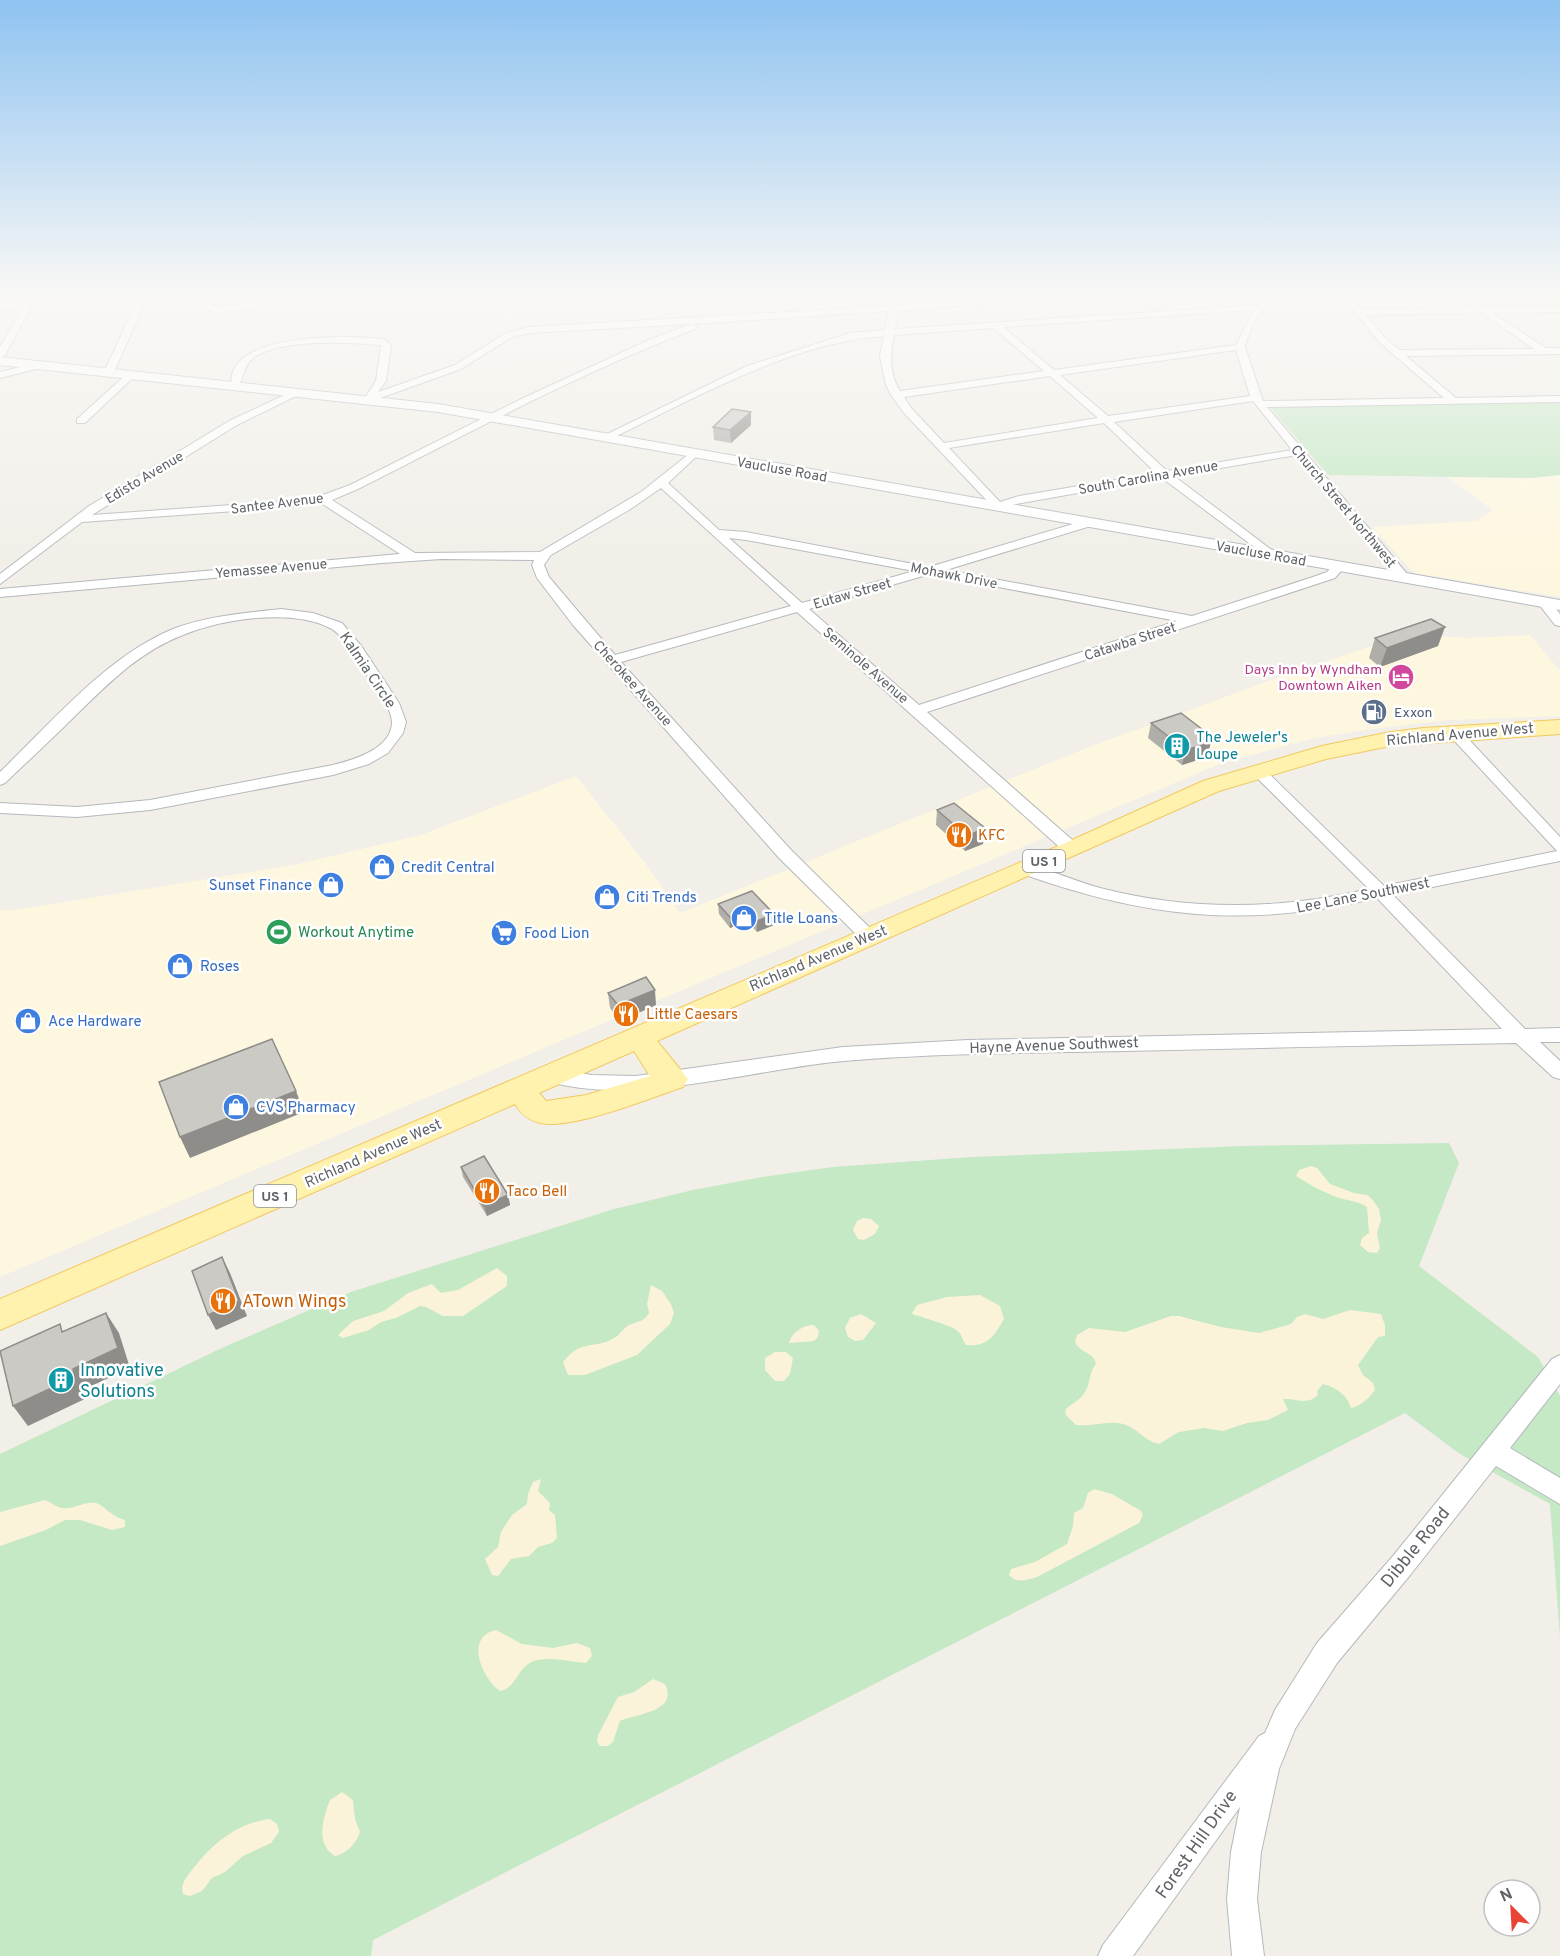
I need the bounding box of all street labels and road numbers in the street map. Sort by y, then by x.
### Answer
street label: Church Street Northwest [1286,442,1399,572]
street label: Edisto Avenue [103,448,187,508]
street label: Vaucluse Road [735,454,828,487]
street label: South Carolina Avenue [1077,458,1219,499]
street label: Santee Avenue [230,490,325,519]
street label: Vaucluse Road [1214,538,1307,571]
street label: Yemassee Avenue [214,556,328,583]
street label: Mohawk Drive [909,560,999,593]
street label: Eutaw Street [811,575,893,614]
street label: Catawba Street [1082,620,1179,665]
street label: Seminole Avenue [819,624,911,708]
street label: Kalmia Circle [334,629,399,713]
street label: Cherokee Avenue [589,638,675,730]
street label: Richland Avenue West [1386,720,1535,751]
road number: US 1 [1023,850,1065,872]
street label: Lee Lane Southwest [1295,874,1432,919]
street label: Richland Avenue West [747,922,890,997]
street label: Hayne Avenue Southwest [969,1034,1139,1059]
street label: Richland Avenue West [302,1116,445,1193]
road number: US 1 [254,1185,296,1207]
street label: Dibble Road [1377,1503,1456,1593]
street label: Forest Hill Drive [1151,1786,1243,1904]

